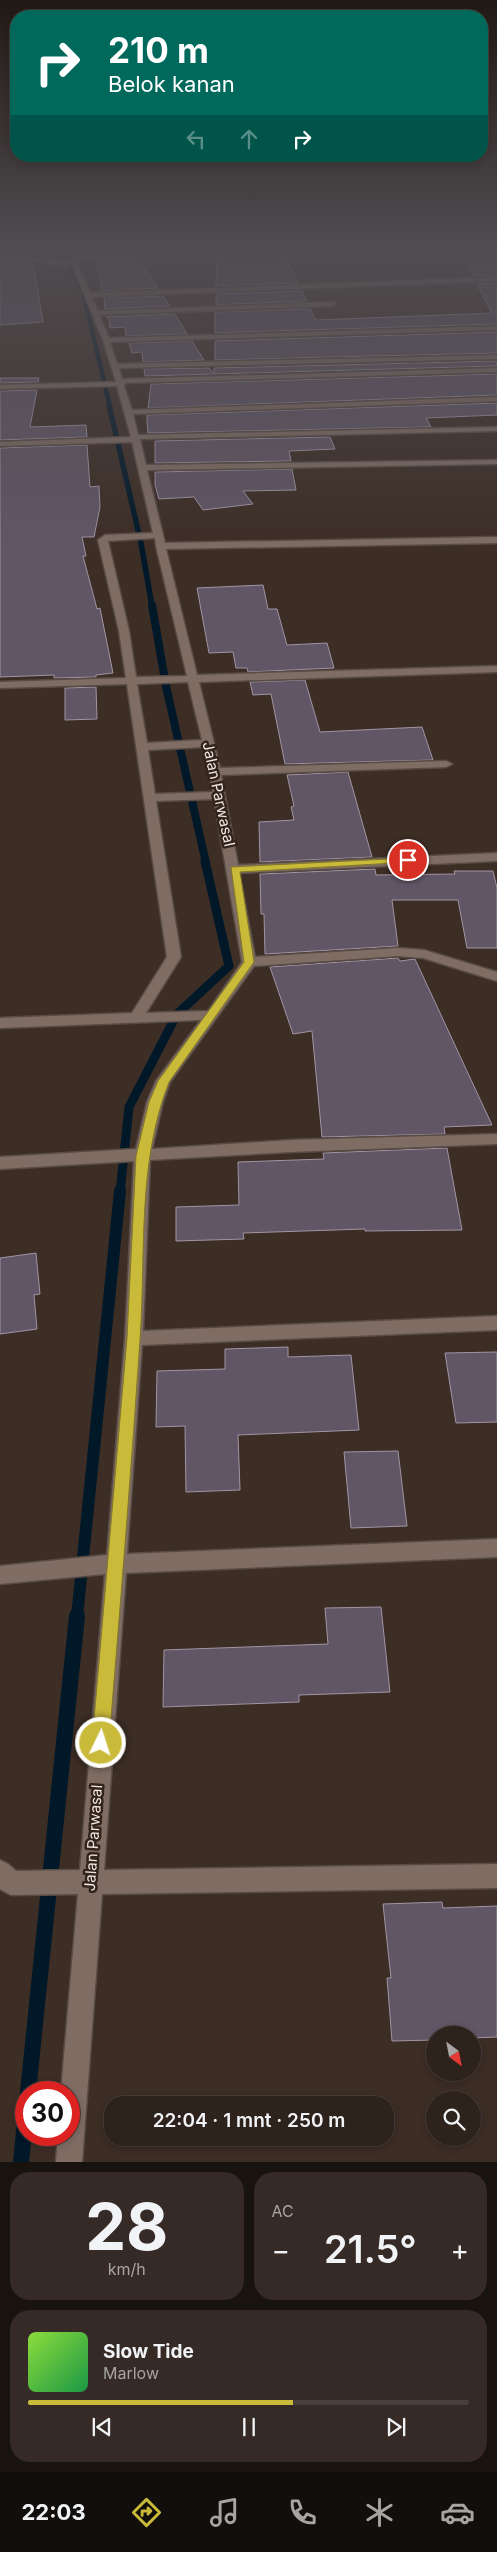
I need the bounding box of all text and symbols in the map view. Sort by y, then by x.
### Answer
text: 210 m [108,29,209,71]
icon: right [25,30,90,95]
text: Belok kanan [108,71,235,97]
icon: left [182,125,210,153]
icon: ahead [235,125,263,153]
icon: right [288,125,316,153]
street label: Jalan Parwasal [199,740,239,848]
pin [387,839,429,881]
icon: arrive [394,846,422,874]
position arrow [74,1716,126,1768]
street label: Jalan Parwasal [80,1784,106,1892]
north arrow [426,2026,481,2081]
map controls [426,2026,481,2146]
speed limit sign: 30 [15,2081,80,2146]
button: search [426,2091,481,2146]
text: 22:04 · 1 mnt · 250 m [153,2109,345,2132]
text: 28 [85,2187,168,2266]
text: AC [272,2201,294,2221]
text: 21.5° [324,2226,417,2272]
text: − [272,2233,290,2267]
text: + [450,2233,469,2267]
text: km/h [108,2259,146,2279]
text: Slow Tide [103,2340,194,2363]
text: Marlow [103,2363,159,2383]
icon: previous [88,2413,116,2441]
icon: pause [235,2413,263,2441]
icon: next [382,2413,410,2441]
icon: directions [129,2495,164,2530]
icon: music [207,2495,242,2530]
icon: phone [285,2495,320,2530]
icon: climate [362,2495,397,2530]
icon: car [440,2495,475,2530]
text: 22:03 [21,2499,86,2525]

